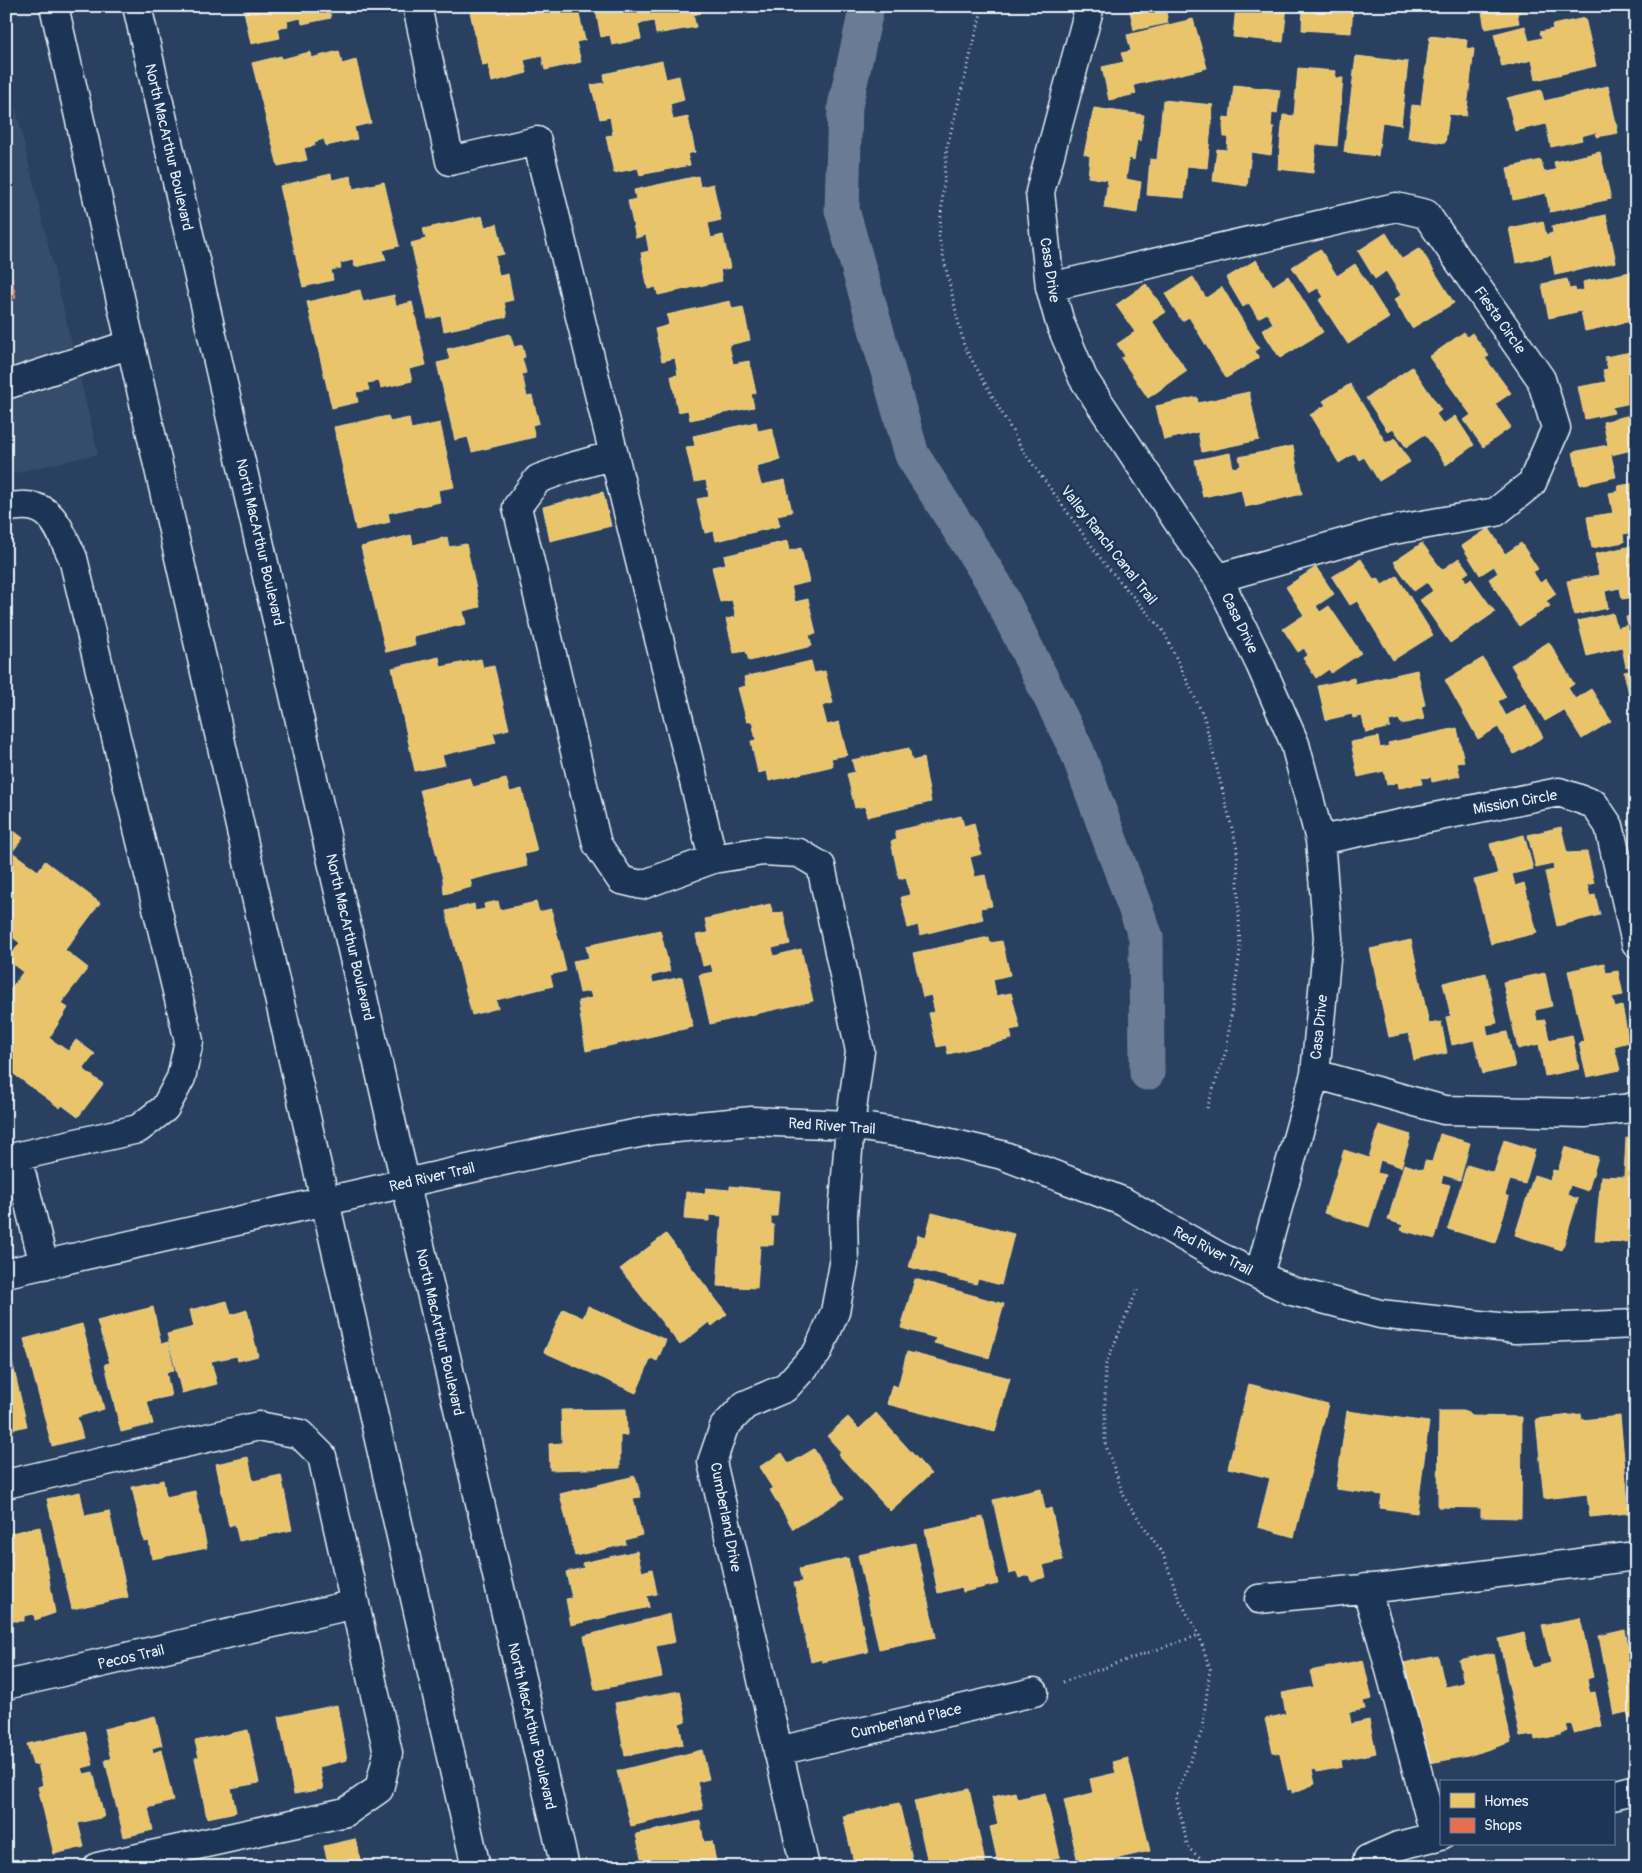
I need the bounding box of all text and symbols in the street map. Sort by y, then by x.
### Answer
street label: North MacArthur Boulevard [140,62,197,232]
street label: Casa Drive [1035,236,1064,304]
street label: Fiesta Circle [1469,283,1530,358]
street label: North MacArthur Boulevard [231,457,288,627]
street label: Valley Ranch Canal Trail [1056,482,1161,609]
street label: Casa Drive [1217,590,1263,657]
street label: Mission Circle [1472,786,1559,819]
street label: North MacArthur Boulevard [321,852,378,1022]
street label: Casa Drive [1307,993,1332,1060]
street label: Red River Trail [788,1114,876,1139]
street label: Red River Trail [387,1158,477,1197]
street label: Red River Trail [1170,1222,1256,1280]
street label: North MacArthur Boulevard [411,1247,468,1417]
street label: Cumberland Drive [706,1461,746,1574]
street label: Pecos Trail [96,1641,166,1674]
street label: North MacArthur Boulevard [503,1641,560,1811]
street label: Cumberland Place [849,1699,964,1743]
legend [1440,1780,1614,1846]
text: Homes [1484,1792,1529,1811]
text: Shops [1484,1816,1522,1835]

